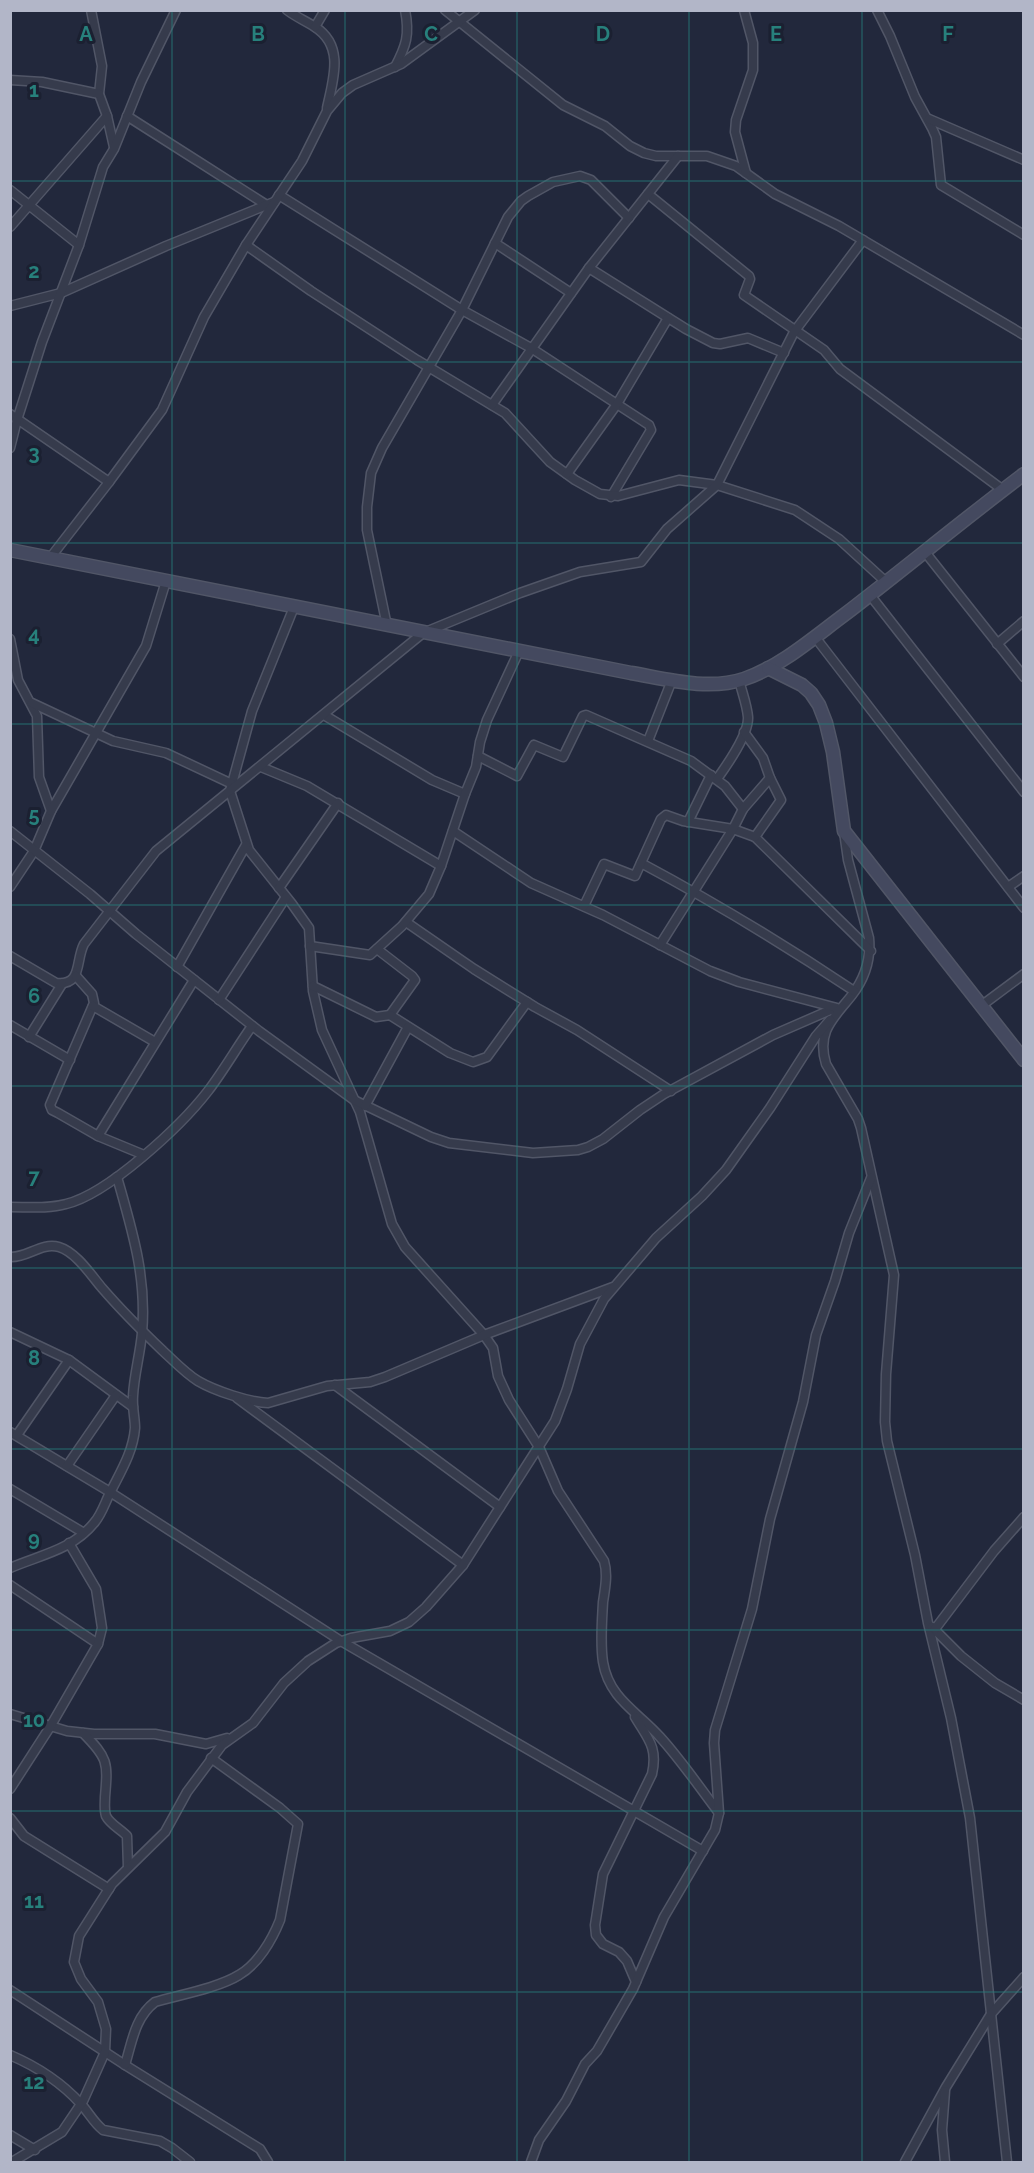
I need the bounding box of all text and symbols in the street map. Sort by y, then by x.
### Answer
text: A [79,22,93,46]
text: B [251,22,265,46]
text: C [424,22,438,46]
text: D [596,22,610,46]
text: E [770,22,782,46]
text: F [942,22,954,46]
text: 1 [29,78,39,102]
text: 2 [28,259,40,283]
text: 3 [28,441,40,465]
text: 4 [28,622,40,646]
text: 5 [28,803,40,827]
text: 6 [28,984,40,1008]
text: 7 [28,1165,40,1189]
text: 8 [28,1346,40,1370]
text: 9 [28,1527,40,1551]
text: 10 [23,1708,45,1732]
text: 11 [24,1889,44,1913]
text: 12 [23,2070,45,2094]

